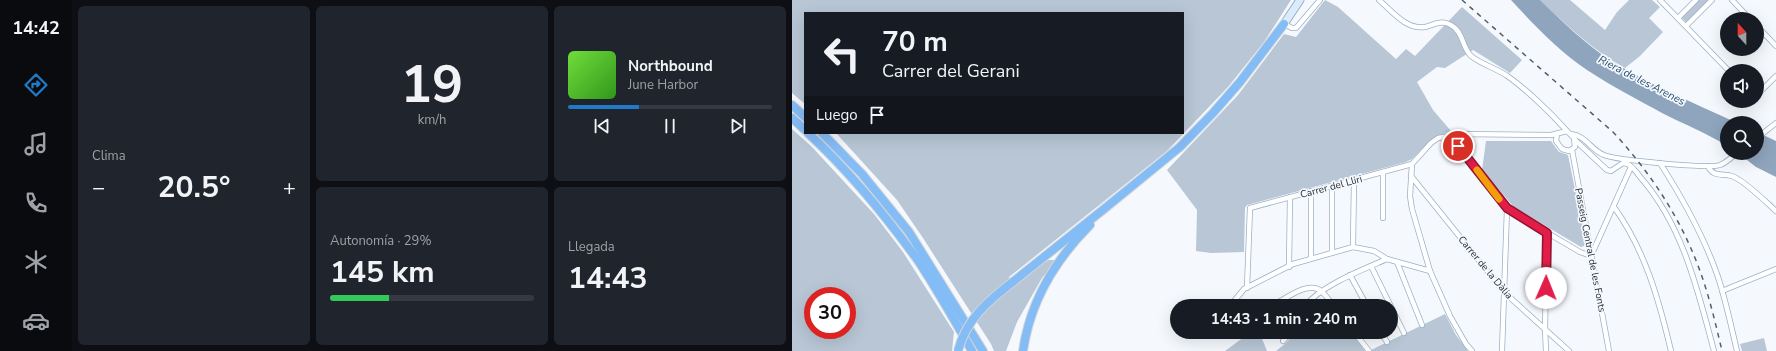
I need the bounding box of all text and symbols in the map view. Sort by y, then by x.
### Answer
north arrow [1720,12,1764,56]
map controls [1720,12,1764,160]
text: 14:42 [12,16,60,40]
text: 70 m [882,23,948,61]
icon: left [816,28,868,80]
text: 19 [401,49,463,120]
water label: Riera de les Arenes [1596,52,1688,109]
text: Northbound [628,56,713,76]
text: Carrer del Gerani [882,59,1020,83]
button: sound [1720,64,1764,108]
icon: directions [22,71,50,99]
text: June Harbor [628,76,698,94]
icon: arrive [866,104,888,126]
text: Luego [816,105,858,125]
text: km/h [418,111,446,129]
icon: previous [591,115,613,137]
icon: pause [659,115,681,137]
icon: next [727,115,749,137]
button: search [1720,116,1764,160]
pin [1441,129,1475,163]
icon: music [22,130,50,158]
icon: arrive [1447,135,1469,157]
text: Clima [92,147,126,165]
text: 20.5° [158,167,230,208]
street label: Carrer del Lliri [1299,172,1364,202]
text: − [92,173,105,203]
text: + [283,173,296,203]
street label: Passeig Central de les Fonts [1571,187,1609,314]
icon: phone [22,189,50,217]
text: Autonomía · 29% [330,232,431,250]
street label: Carrer de la Dàlia [1455,233,1516,302]
text: Llegada [568,238,615,256]
icon: climate [22,248,50,276]
text: 145 km [330,252,435,293]
text: 14:43 [568,258,647,299]
position arrow [1525,267,1567,309]
speed limit sign: 30 [804,287,856,339]
icon: car [22,307,50,335]
text: 14:43 · 1 min · 240 m [1211,309,1357,329]

